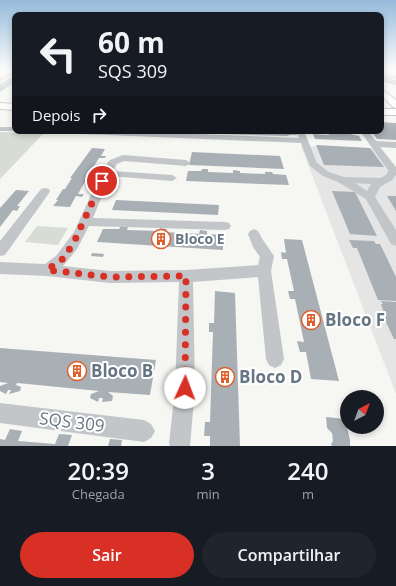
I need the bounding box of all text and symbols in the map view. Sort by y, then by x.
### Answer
text: 60 m [98,23,165,61]
icon: left [32,28,84,80]
text: SQS 309 [98,59,167,83]
icon: right [88,104,110,126]
text: Depois [32,105,80,125]
pin [85,164,119,198]
icon: arrive [91,170,113,192]
building icon: Bloco E [150,228,172,250]
place label: Bloco E [175,229,225,248]
place label: Bloco F [325,308,385,331]
building icon: Bloco F [300,309,322,331]
place label: Bloco B [91,359,153,382]
building icon: Bloco B [66,360,88,382]
place label: Bloco D [239,365,302,388]
building icon: Bloco D [214,366,236,388]
position arrow [164,367,206,409]
north arrow [340,390,384,434]
map controls [340,390,384,434]
street label: SQS 309 [38,406,106,437]
text: 20:39 [68,454,129,487]
text: 3 [201,454,215,487]
text: 240 [287,454,328,487]
text: Chegada [72,485,125,503]
text: min [197,485,220,503]
text: m [302,485,314,503]
button: Sair [20,532,194,578]
button: Compartilhar [202,532,376,578]

